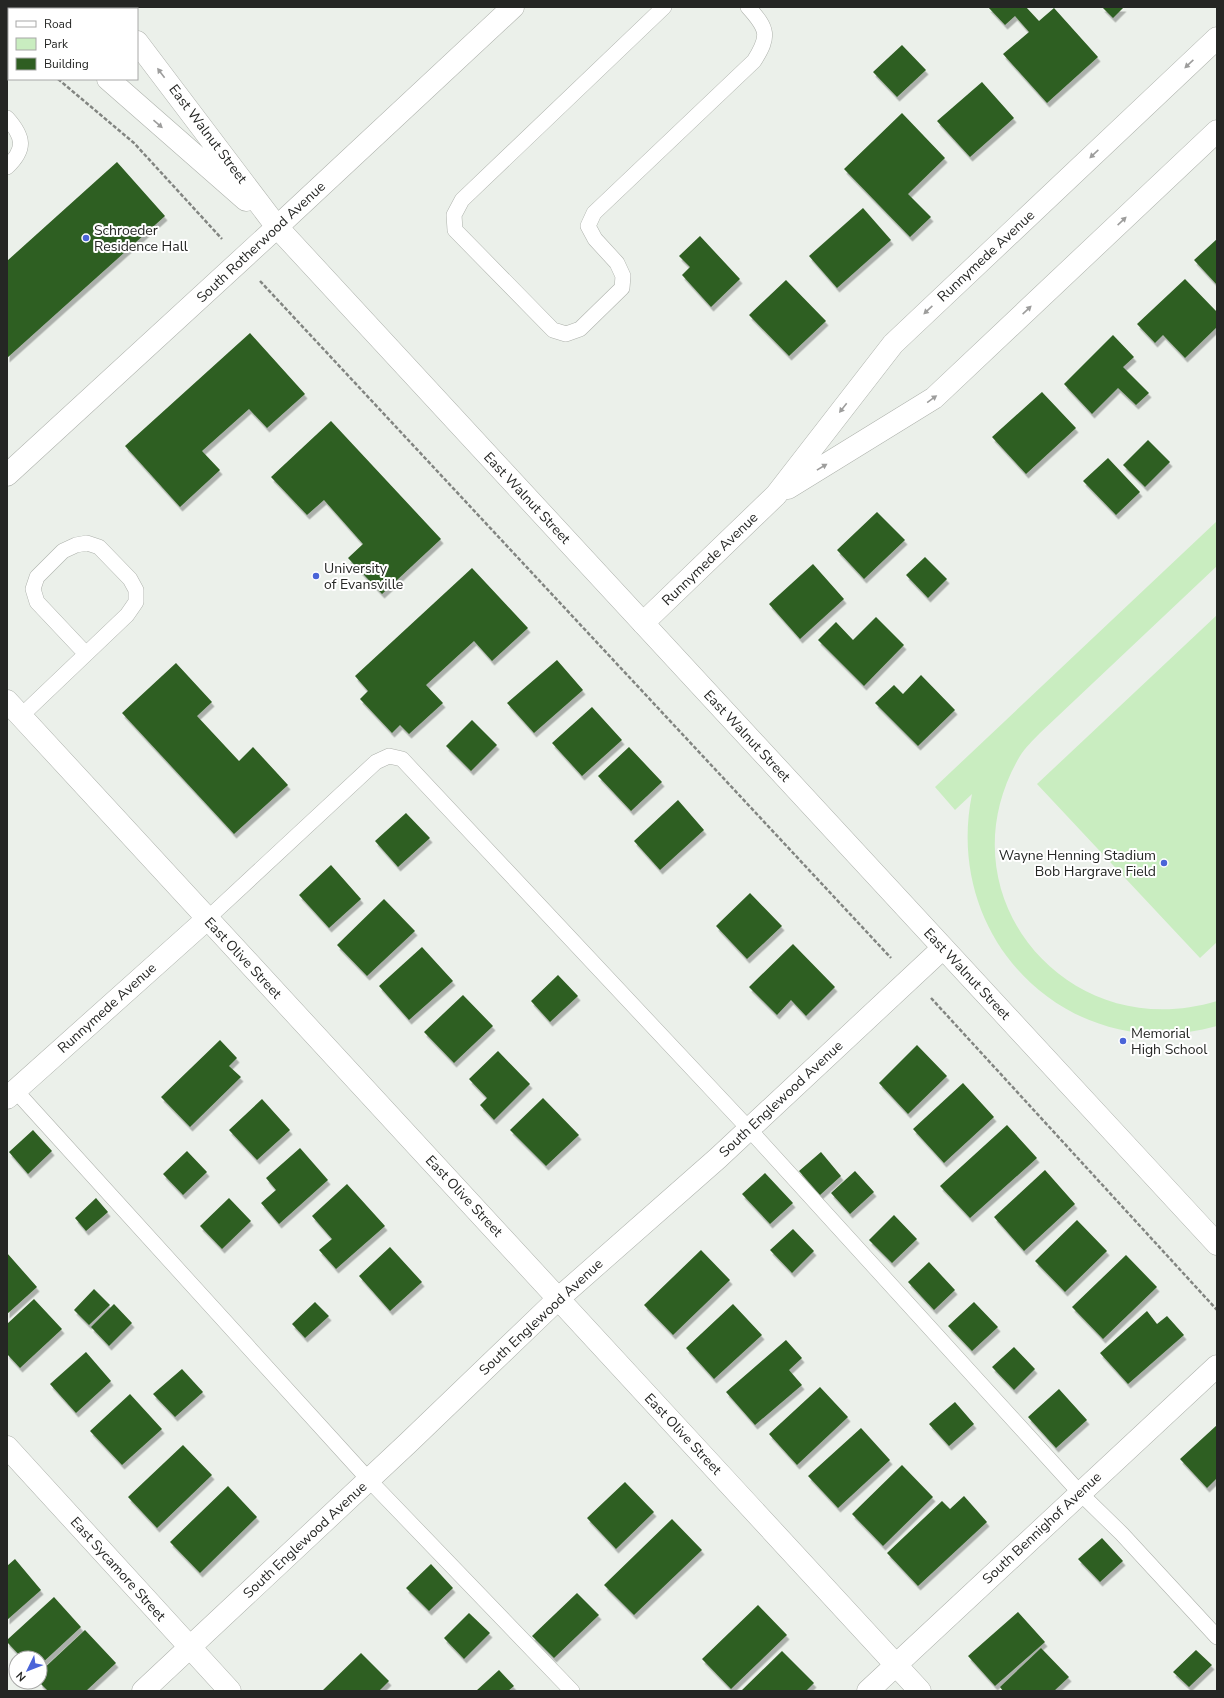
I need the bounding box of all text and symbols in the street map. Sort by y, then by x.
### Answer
legend [8,8,138,80]
text: Road [44,16,72,32]
text: Park [44,36,69,52]
text: Building [44,56,89,72]
one-way arrow [1184,60,1194,69]
one-way arrow [157,67,166,78]
street label: East Walnut Street [165,81,252,187]
one-way arrow [153,119,163,128]
one-way arrow [1089,149,1099,158]
street label: South Rotherwood Avenue [192,177,330,307]
street label: Runnymede Avenue [933,206,1039,306]
one-way arrow [1117,216,1127,226]
place label: Schroeder Residence Hall [94,221,189,256]
marker: Schroeder Residence Hall [81,233,91,243]
one-way arrow [923,305,933,315]
one-way arrow [1022,305,1032,315]
one-way arrow [927,395,938,403]
one-way arrow [840,403,848,413]
street label: East Walnut Street [479,448,575,548]
one-way arrow [817,463,827,471]
street label: Runnymede Avenue [658,508,762,610]
place label: University of Evansville [324,559,403,594]
marker: University of Evansville [311,571,321,581]
street label: East Walnut Street [699,686,795,786]
place label: Wayne Henning Stadium Bob Hargrave Field [999,846,1156,881]
marker: Wayne Henning Stadium Bob Hargrave Field [1159,858,1169,868]
street label: East Olive Street [200,913,286,1003]
street label: East Walnut Street [919,924,1015,1024]
street label: Runnymede Avenue [54,959,160,1057]
place label: Memorial High School [1131,1024,1208,1059]
street label: South Englewood Avenue [715,1036,847,1162]
marker: Memorial High School [1118,1036,1128,1046]
street label: East Olive Street [421,1151,507,1241]
street label: South Englewood Avenue [475,1254,607,1380]
street label: East Olive Street [640,1389,726,1479]
street label: South Bennighof Avenue [978,1468,1106,1588]
street label: South Englewood Avenue [239,1477,371,1603]
street label: East Sycamore Street [66,1513,170,1625]
north arrow [8,1650,48,1690]
text: N [13,1668,29,1685]

